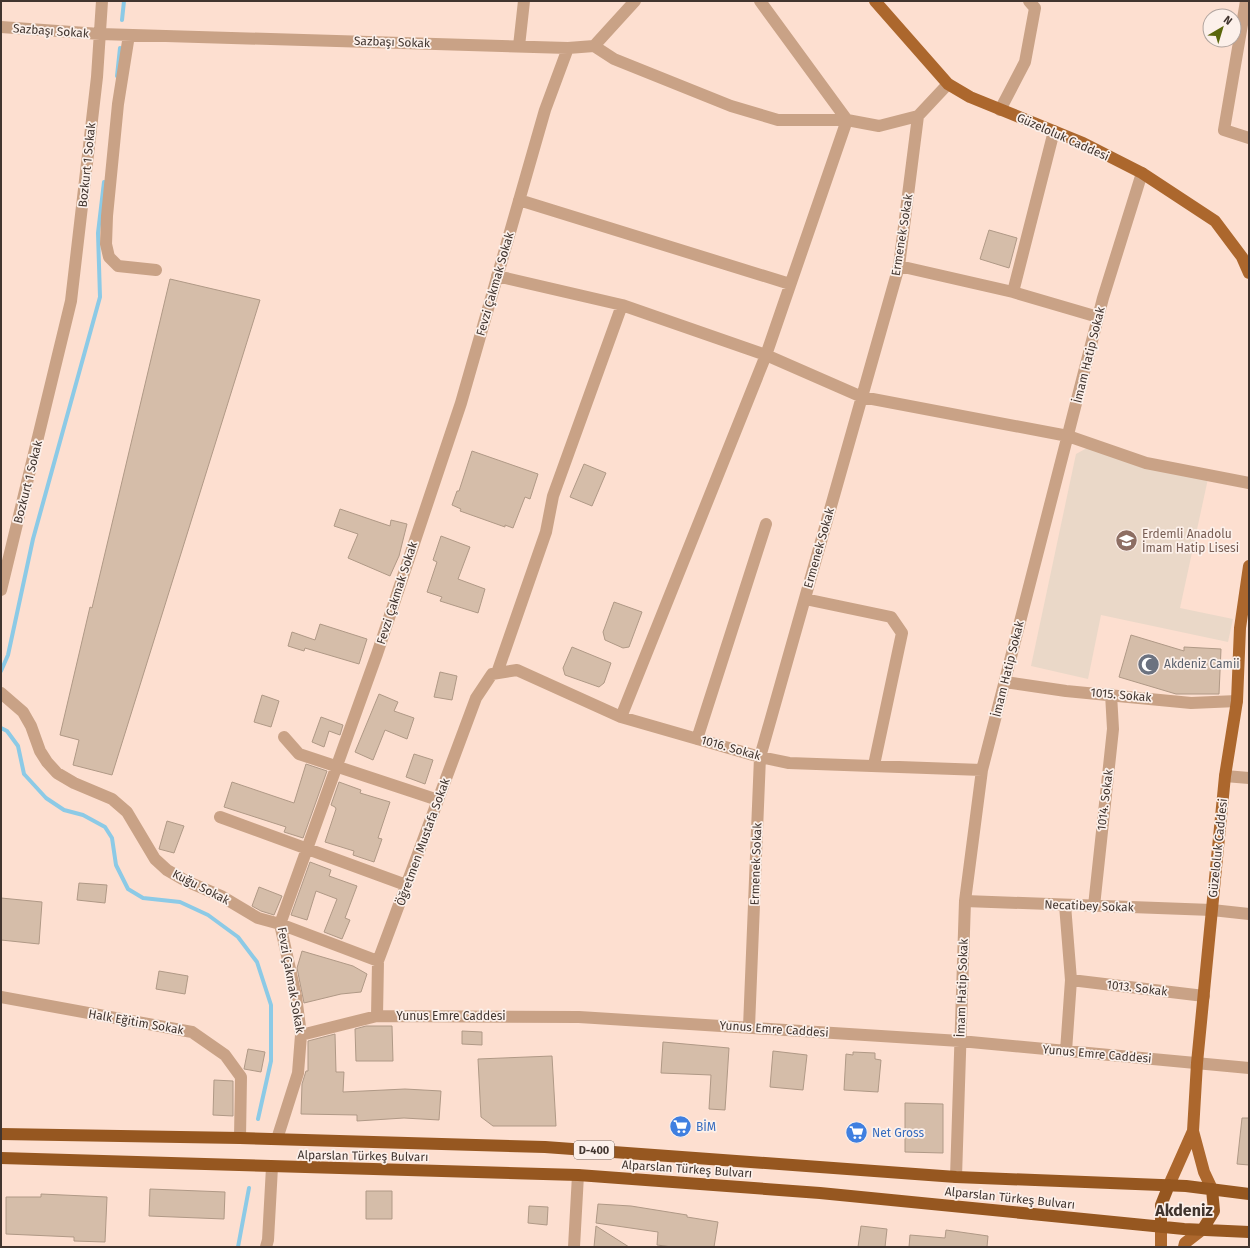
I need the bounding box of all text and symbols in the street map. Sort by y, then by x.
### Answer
north arrow [1202,8,1242,48]
text: N [1221,13,1235,28]
street label: Sazbaşı Sokak [13,21,90,41]
street label: Sazbaşı Sokak [354,34,431,50]
street label: Güzeloluk Caddesi [1015,110,1111,164]
street label: Bozkurt 1 Sokak [76,121,99,208]
street label: Ermenek Sokak [889,192,916,277]
street label: Fevzi Çakmak Sokak [473,230,517,337]
street label: İmam Hatip Sokak [1069,304,1108,405]
street label: Bozkurt 1 Sokak [11,438,45,525]
street label: Ermenek Sokak [801,505,837,590]
place label: Erdemli Anadolu İmam Hatip Lisesi [1142,527,1239,555]
school or university icon: Erdemli Anadolu İmam Hatip Lisesi [1113,528,1139,554]
street label: Fevzi Çakmak Sokak [374,539,420,646]
street label: İmam Hatip Sokak [988,618,1027,719]
mosque icon: Akdeniz Camii [1136,651,1162,677]
place label: Akdeniz Camii [1164,657,1240,671]
street label: 1015. Sokak [1090,685,1153,705]
street label: 1016. Sokak [700,733,763,763]
street label: 1014. Sokak [1094,768,1116,831]
street label: Öğretmen Mustafa Sokak [391,775,453,908]
street label: Güzeloluk Caddesi [1206,798,1230,898]
street label: Ermenek Sokak [748,822,764,906]
street label: Kuğu Sokak [170,867,233,908]
street label: Necatibey Sokak [1044,897,1135,915]
street label: Fevzi Çakmak Sokak [275,926,307,1035]
street label: İmam Hatip Sokak [952,938,971,1038]
street label: 1013. Sokak [1106,977,1169,999]
street label: Halk Eğitim Sokak [87,1007,186,1037]
street label: Yunus Emre Caddesi [396,1009,506,1023]
street label: Yunus Emre Caddesi [719,1018,829,1040]
street label: Yunus Emre Caddesi [1042,1042,1152,1066]
supermarket icon: BİM [668,1114,694,1140]
place label: BİM [696,1119,716,1134]
supermarket icon: Net Gross [844,1120,870,1146]
place label: Net Gross [872,1126,925,1140]
road number: D-400 [574,1141,614,1159]
street label: Alparslan Türkeş Bulvarı [297,1148,429,1164]
street label: Alparslan Türkeş Bulvarı [621,1157,753,1181]
street label: Alparslan Türkeş Bulvarı [944,1184,1076,1212]
district label: Akdeniz [1154,1201,1213,1220]

